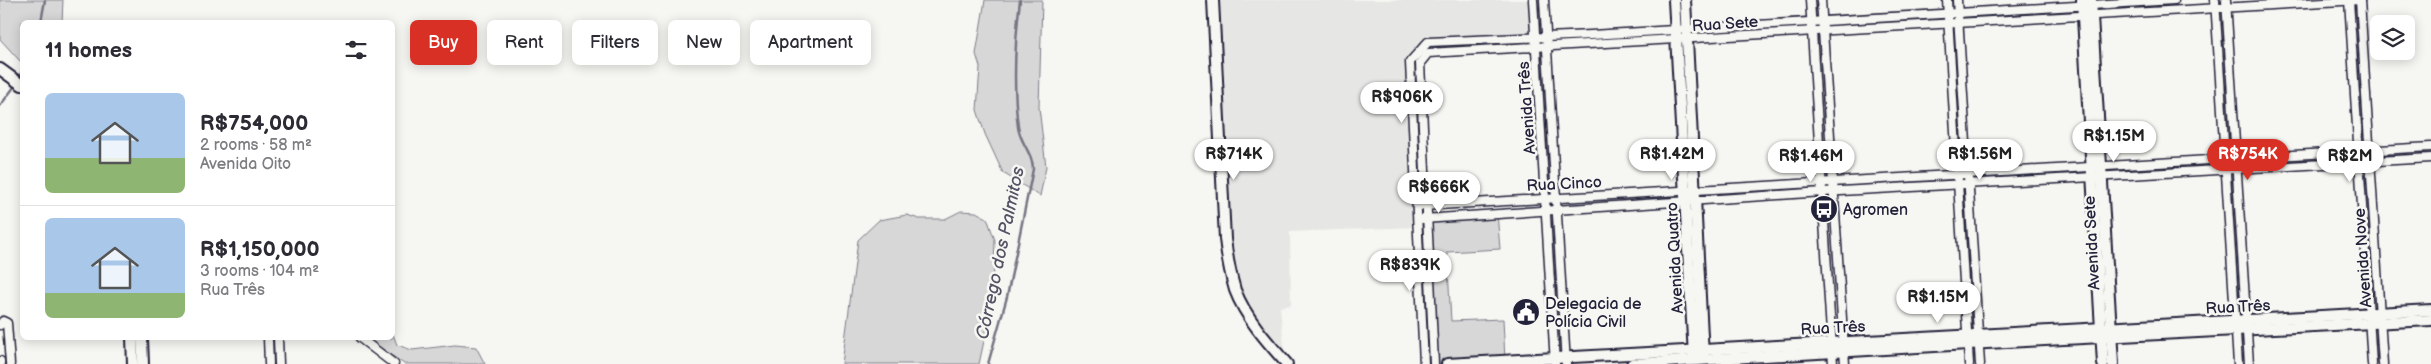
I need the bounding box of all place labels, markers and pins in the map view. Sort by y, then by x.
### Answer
pin: R$906K [1361,82,1443,124]
pin: R$1.15M [2068,120,2160,163]
pin: R$714K [1193,138,1275,181]
pin: R$1.42M [1626,138,1718,181]
pin: R$1.56M [1934,138,2026,181]
pin: R$754K [2207,138,2289,181]
pin: R$1.46M [1765,140,1857,183]
pin: R$2M [2320,140,2380,183]
pin: R$666K [1398,172,1480,214]
bus stop icon: Agromen [1809,194,1839,224]
place label: Agromen [1843,201,1908,220]
pin: R$839K [1369,250,1451,292]
pin: R$1.15M [1892,282,1984,324]
place label: Delegacia de Polícia Civil [1545,295,1642,332]
public building icon: Delegacia de Polícia Civil [1511,297,1541,327]

